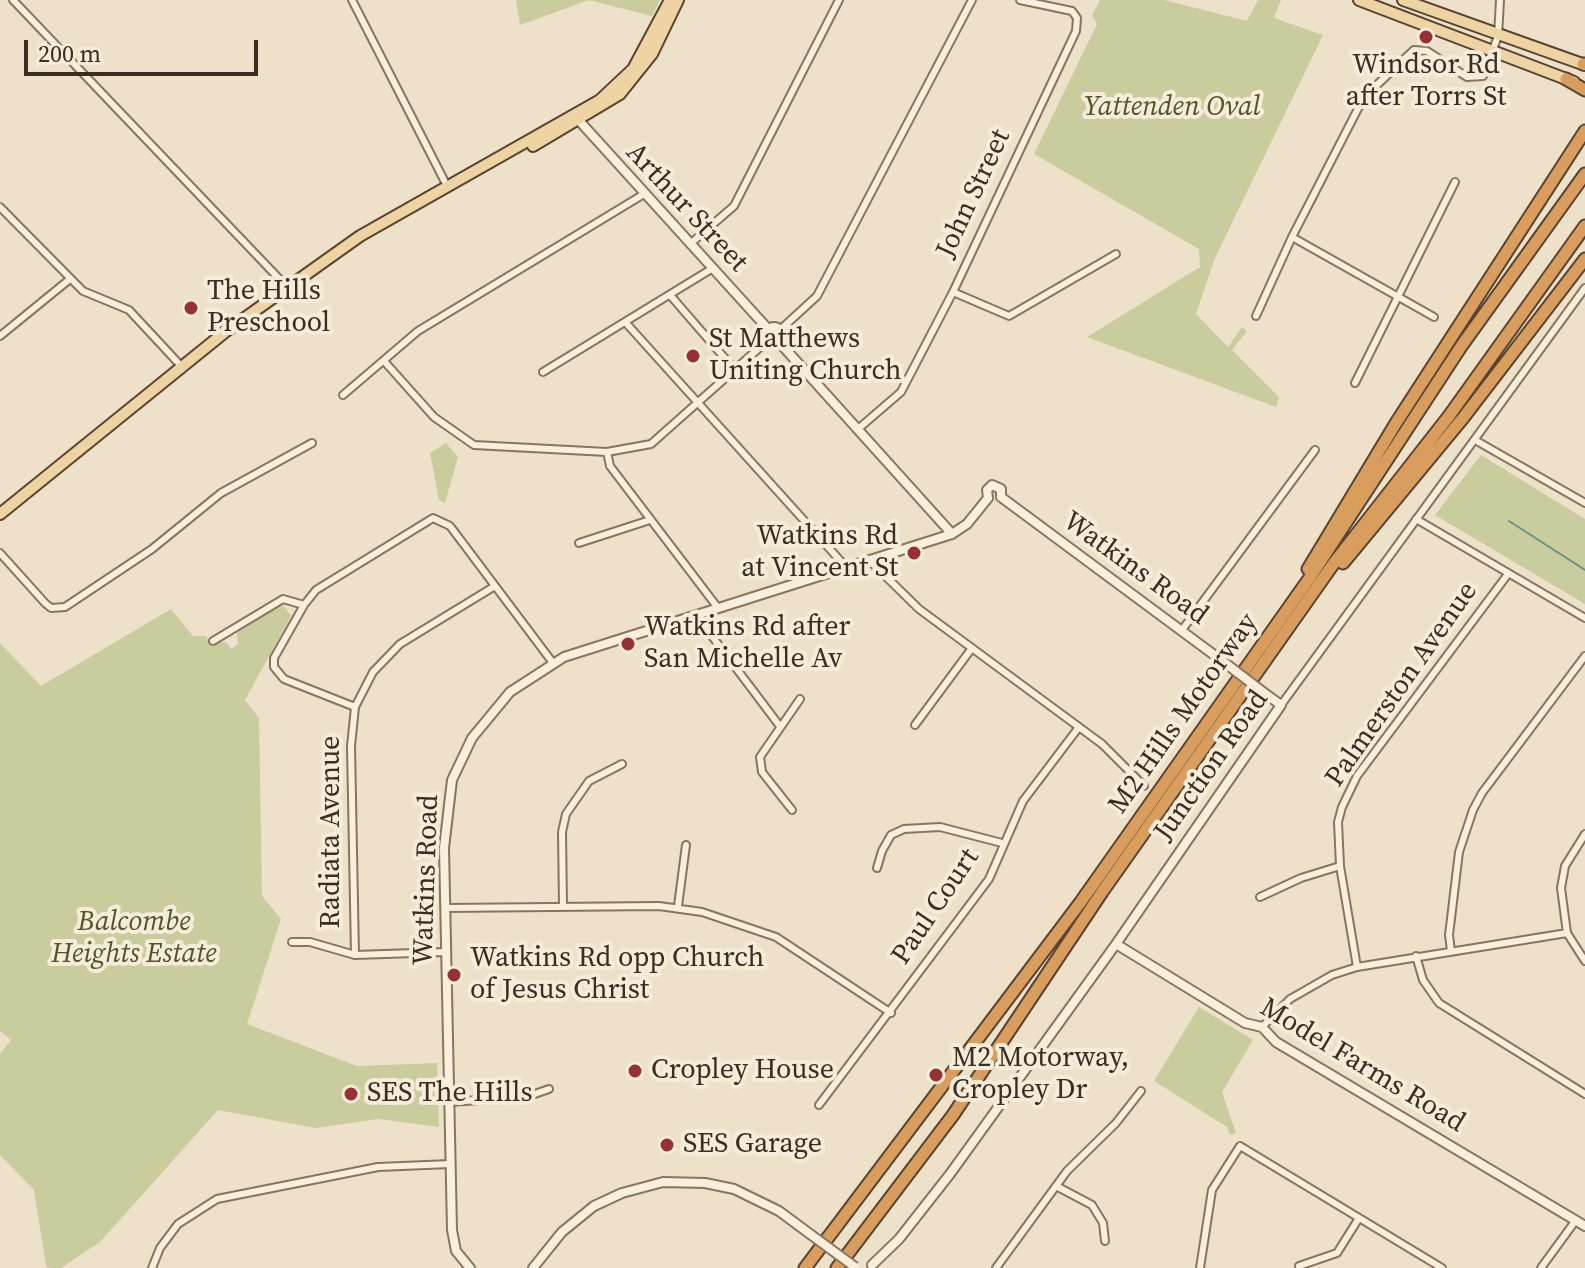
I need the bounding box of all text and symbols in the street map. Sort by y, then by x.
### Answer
scale bar [28,24,262,74]
marker: Windsor Rd after Torrs St [1417,28,1435,46]
text: 200 m [38,37,101,70]
place label: Windsor Rd after Torrs St [1346,49,1506,115]
park label: Yattenden Oval [1084,91,1260,125]
street label: John Street [930,124,1018,264]
street label: Arthur Street [618,137,754,279]
place label: The Hills Preschool [207,275,330,341]
marker: The Hills Preschool [182,299,200,317]
place label: St Matthews Uniting Church [709,323,902,389]
marker: St Matthews Uniting Church [684,347,702,365]
street label: Watkins Road [1056,505,1214,633]
place label: Watkins Rd at Vincent St [741,520,898,586]
marker: Watkins Rd at Vincent St [905,544,923,562]
street label: Palmerston Avenue [1319,576,1485,794]
street label: M2 Hills Motorway [1102,607,1266,821]
place label: Watkins Rd after San Michelle Av [644,611,850,677]
marker: Watkins Rd after San Michelle Av [619,635,637,653]
street label: Junction Road [1148,684,1276,848]
street label: Radiata Avenue [315,736,349,928]
street label: Watkins Road [407,794,447,966]
street label: Paul Court [885,843,987,971]
park label: Balcombe Heights Estate [51,906,217,972]
place label: Watkins Rd opp Church of Jesus Christ [470,942,764,1008]
marker: Watkins Rd opp Church of Jesus Christ [445,966,463,984]
street label: Model Farms Road [1253,992,1471,1140]
place label: M2 Motorway, Cropley Dr [952,1042,1129,1108]
place label: Cropley House [651,1054,834,1088]
marker: Cropley House [626,1062,644,1080]
marker: M2 Motorway, Cropley Dr [927,1066,945,1084]
place label: SES The Hills [367,1077,533,1111]
marker: SES The Hills [342,1085,360,1103]
place label: SES Garage [683,1128,822,1162]
marker: SES Garage [658,1136,676,1154]

